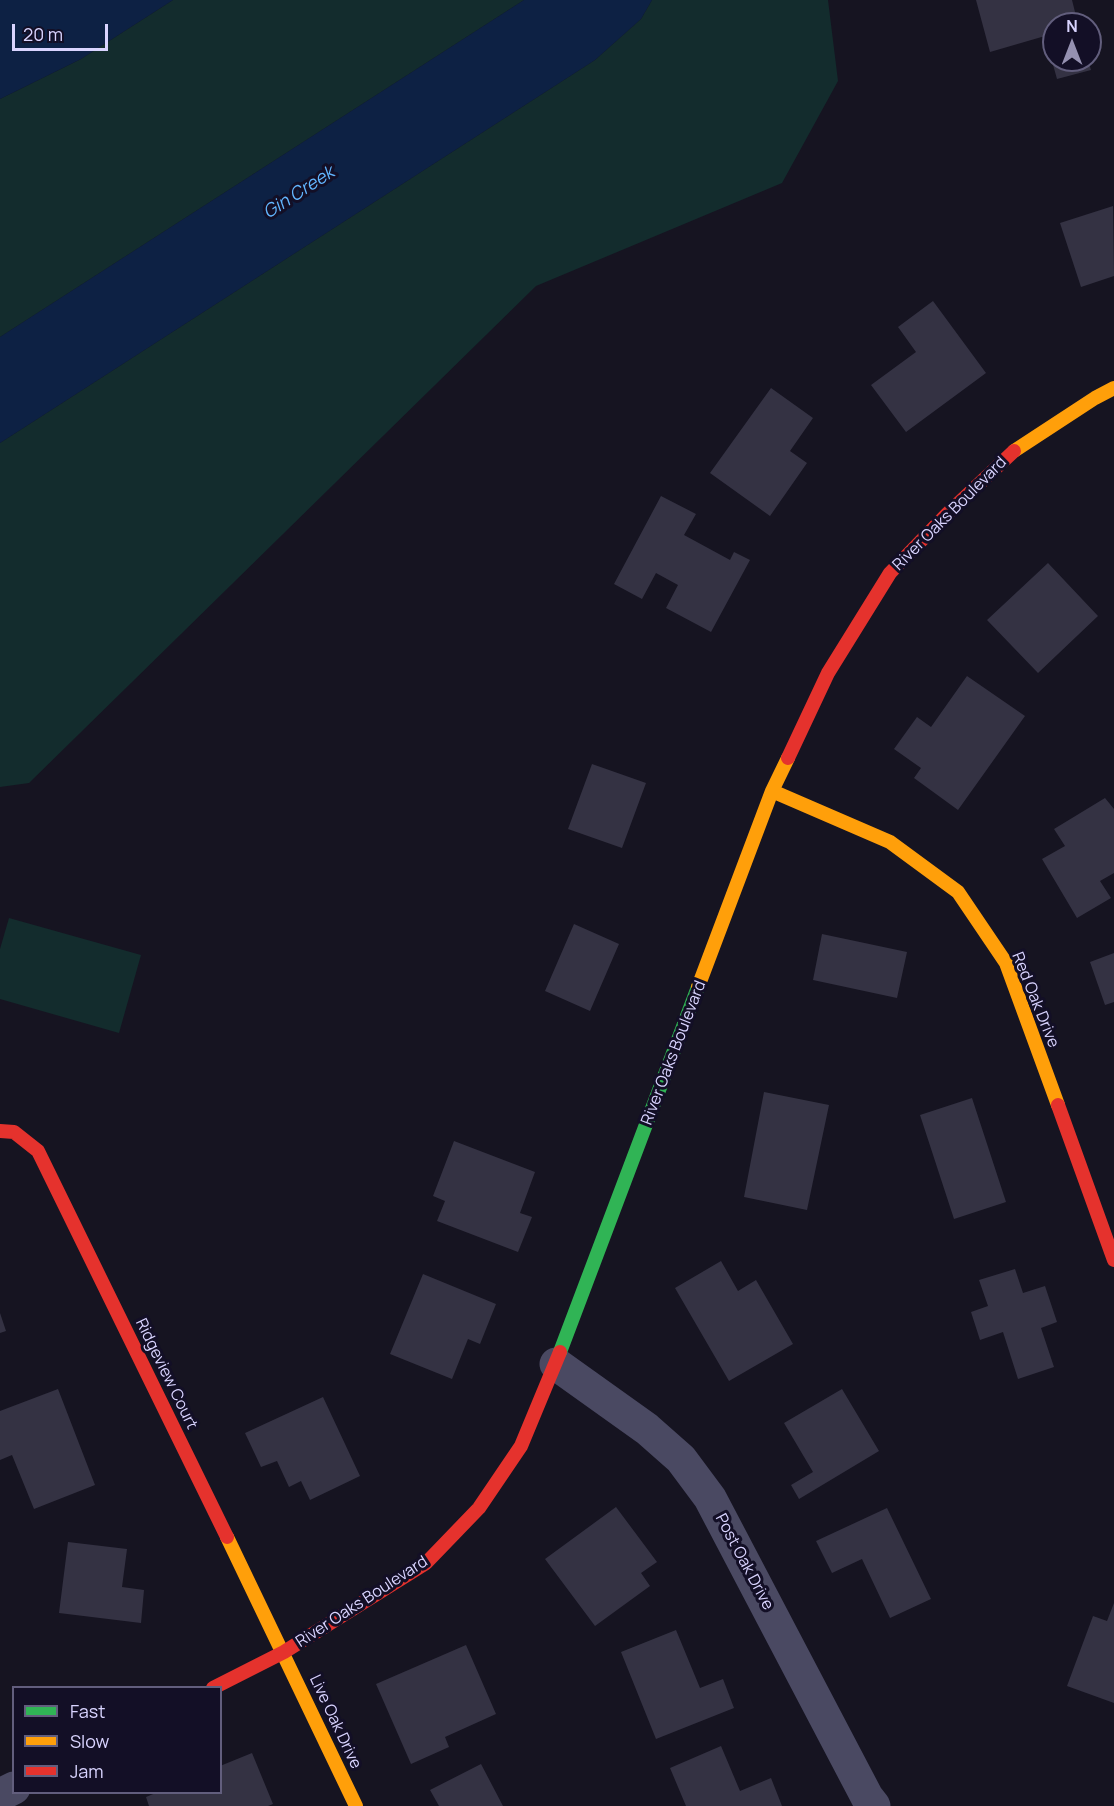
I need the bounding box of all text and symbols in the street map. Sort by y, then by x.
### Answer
scale bar [15,12,111,50]
north arrow [1042,12,1102,72]
text: N [1066,15,1078,37]
text: 20 m [23,22,63,46]
water label: Gin Creek [259,162,339,224]
street label: River Oaks Boulevard [889,453,1011,575]
street label: Red Oak Drive [1007,950,1063,1050]
street label: River Oaks Boulevard [638,978,710,1128]
street label: Ridgeview Court [131,1316,201,1432]
street label: Post Oak Drive [711,1511,777,1613]
street label: River Oaks Boulevard [293,1552,431,1652]
street label: Live Oak Drive [305,1672,365,1772]
legend [12,1686,222,1794]
text: Fast [70,1699,105,1723]
text: Slow [70,1729,109,1753]
text: Jam [70,1759,104,1783]

